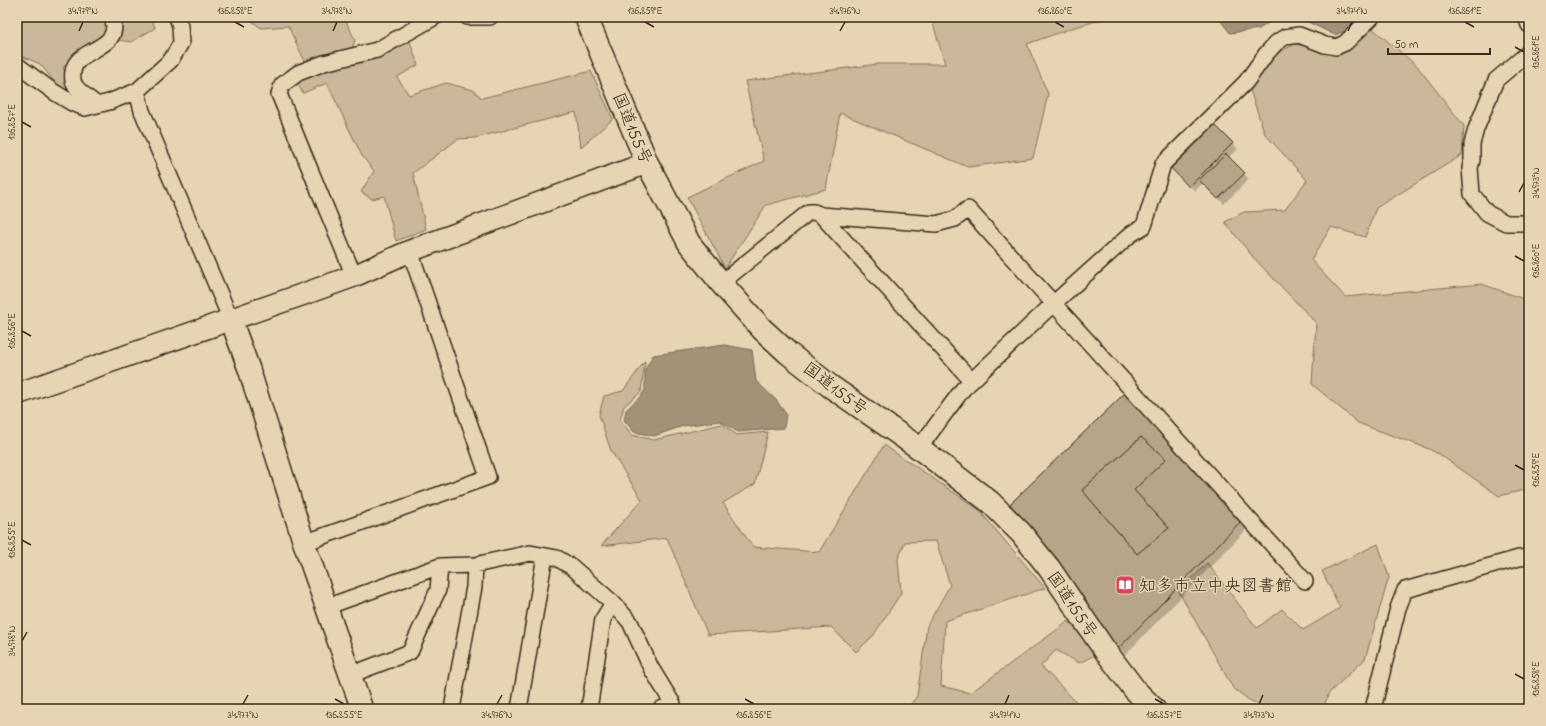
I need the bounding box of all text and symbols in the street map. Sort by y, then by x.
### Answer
text: 34.979°N [68,4,98,19]
text: 136.858°E [217,4,253,19]
text: 34.978°N [322,4,353,19]
text: 136.859°E [628,4,662,19]
text: 34.976°N [829,4,861,19]
text: 136.860°E [1038,4,1072,19]
text: 34.974°N [1337,4,1368,19]
text: 136.861°E [1448,4,1482,19]
scale bar [1388,30,1490,56]
text: 136.861°E [1529,35,1544,69]
text: 50 m [1394,36,1418,54]
street label: 国道155号 [605,89,658,168]
text: 136.857°E [5,104,20,140]
text: 34.973°N [1529,167,1544,198]
text: 136.860°E [1529,244,1544,278]
text: 136.856°E [5,313,20,349]
street label: 国道155号 [797,356,873,422]
text: 136.859°E [1529,453,1544,487]
text: 136.855°E [5,521,20,559]
street label: 国道155号 [1040,566,1103,643]
library icon: 知多市立中央図書館 [1114,574,1136,596]
place label: 知多市立中央図書館 [1139,574,1292,599]
text: 34.978°N [5,625,20,656]
text: 136.858°E [1529,661,1544,697]
text: 34.977°N [228,708,259,723]
text: 136.855°E [325,708,363,723]
text: 34.976°N [481,708,513,723]
text: 136.856°E [736,708,772,723]
text: 34.974°N [990,708,1021,723]
text: 136.857°E [1146,708,1182,723]
text: 34.973°N [1244,708,1275,723]

